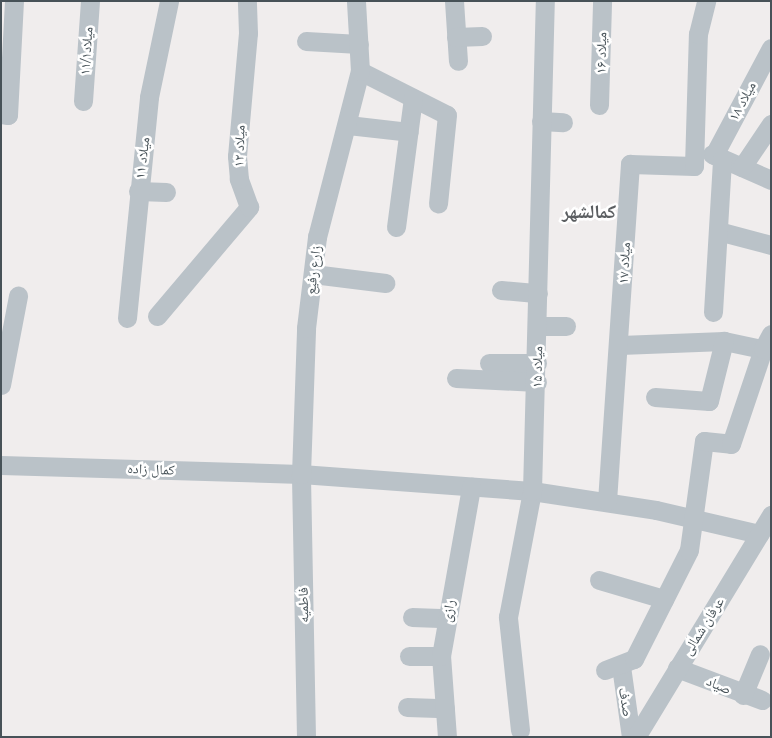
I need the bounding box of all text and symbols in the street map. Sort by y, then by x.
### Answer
street label: میلاد۱۱/۱ [76,26,96,76]
street label: میلاد ۱۶ [592,32,610,74]
street label: میلاد ۱۸ [725,79,759,123]
street label: میلاد ۱۲ [230,125,248,167]
street label: میلاد ۱۱ [131,136,153,180]
district label: کمالشهر [562,201,616,223]
street label: میلاد ۱۷ [615,242,633,284]
street label: زارع رفیع [302,245,324,295]
street label: میلاد ۱۵ [528,346,546,388]
street label: کمال زاده [127,460,175,478]
street label: فاطمیه [294,587,312,623]
street label: عرفان شمالی [679,594,727,658]
street label: رازی [438,598,458,624]
street label: صیاد [704,672,734,698]
street label: صدف [615,686,637,718]

